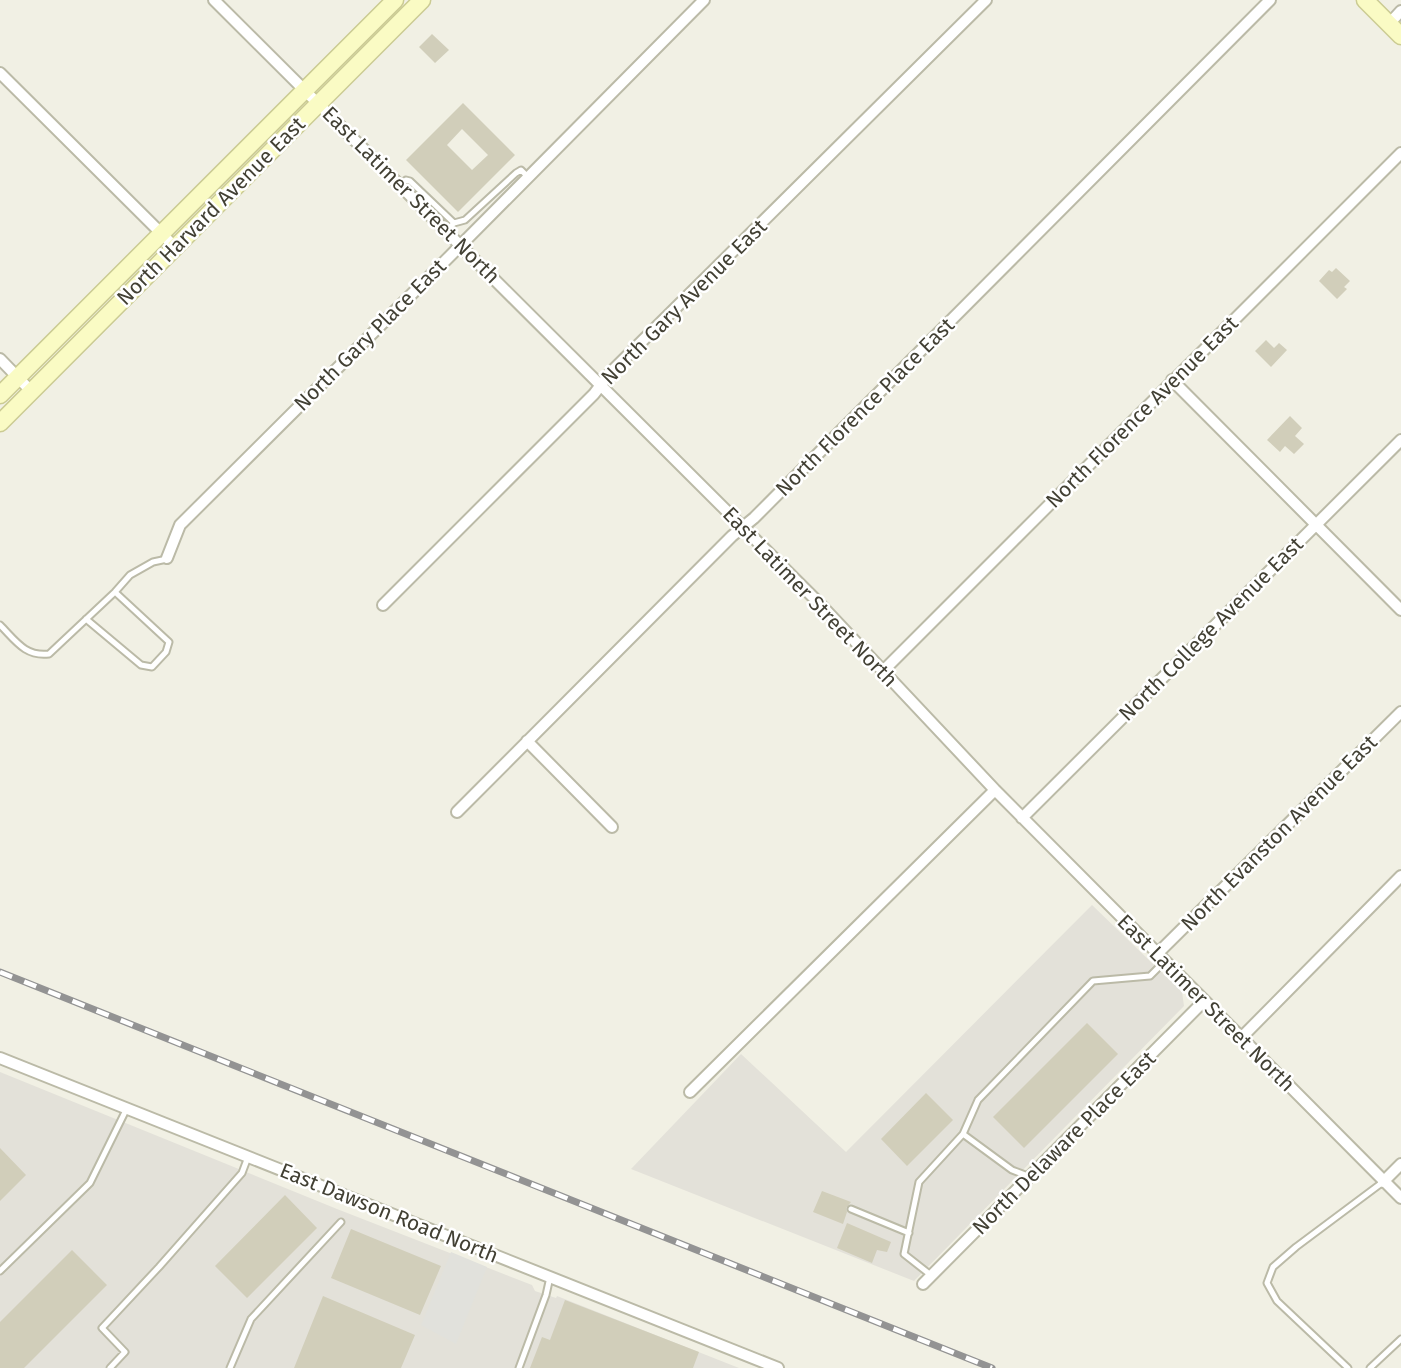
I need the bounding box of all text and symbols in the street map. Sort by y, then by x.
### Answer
street label: East Latimer Street North [317,101,505,289]
street label: North Harvard Avenue East [111,111,311,311]
street label: North Gary Avenue East [596,213,773,390]
street label: North Gary Place East [288,253,452,417]
street label: North Florence Avenue East [1040,310,1244,514]
street label: North Florence Place East [770,312,960,502]
street label: East Latimer Street North [717,501,903,693]
street label: North College Avenue East [1113,531,1309,727]
street label: North Evanston Avenue East [1175,729,1383,937]
street label: East Latimer Street North [1112,909,1300,1097]
street label: North Delaware Place East [967,1046,1161,1240]
street label: East Dawson Road North [276,1157,502,1269]

